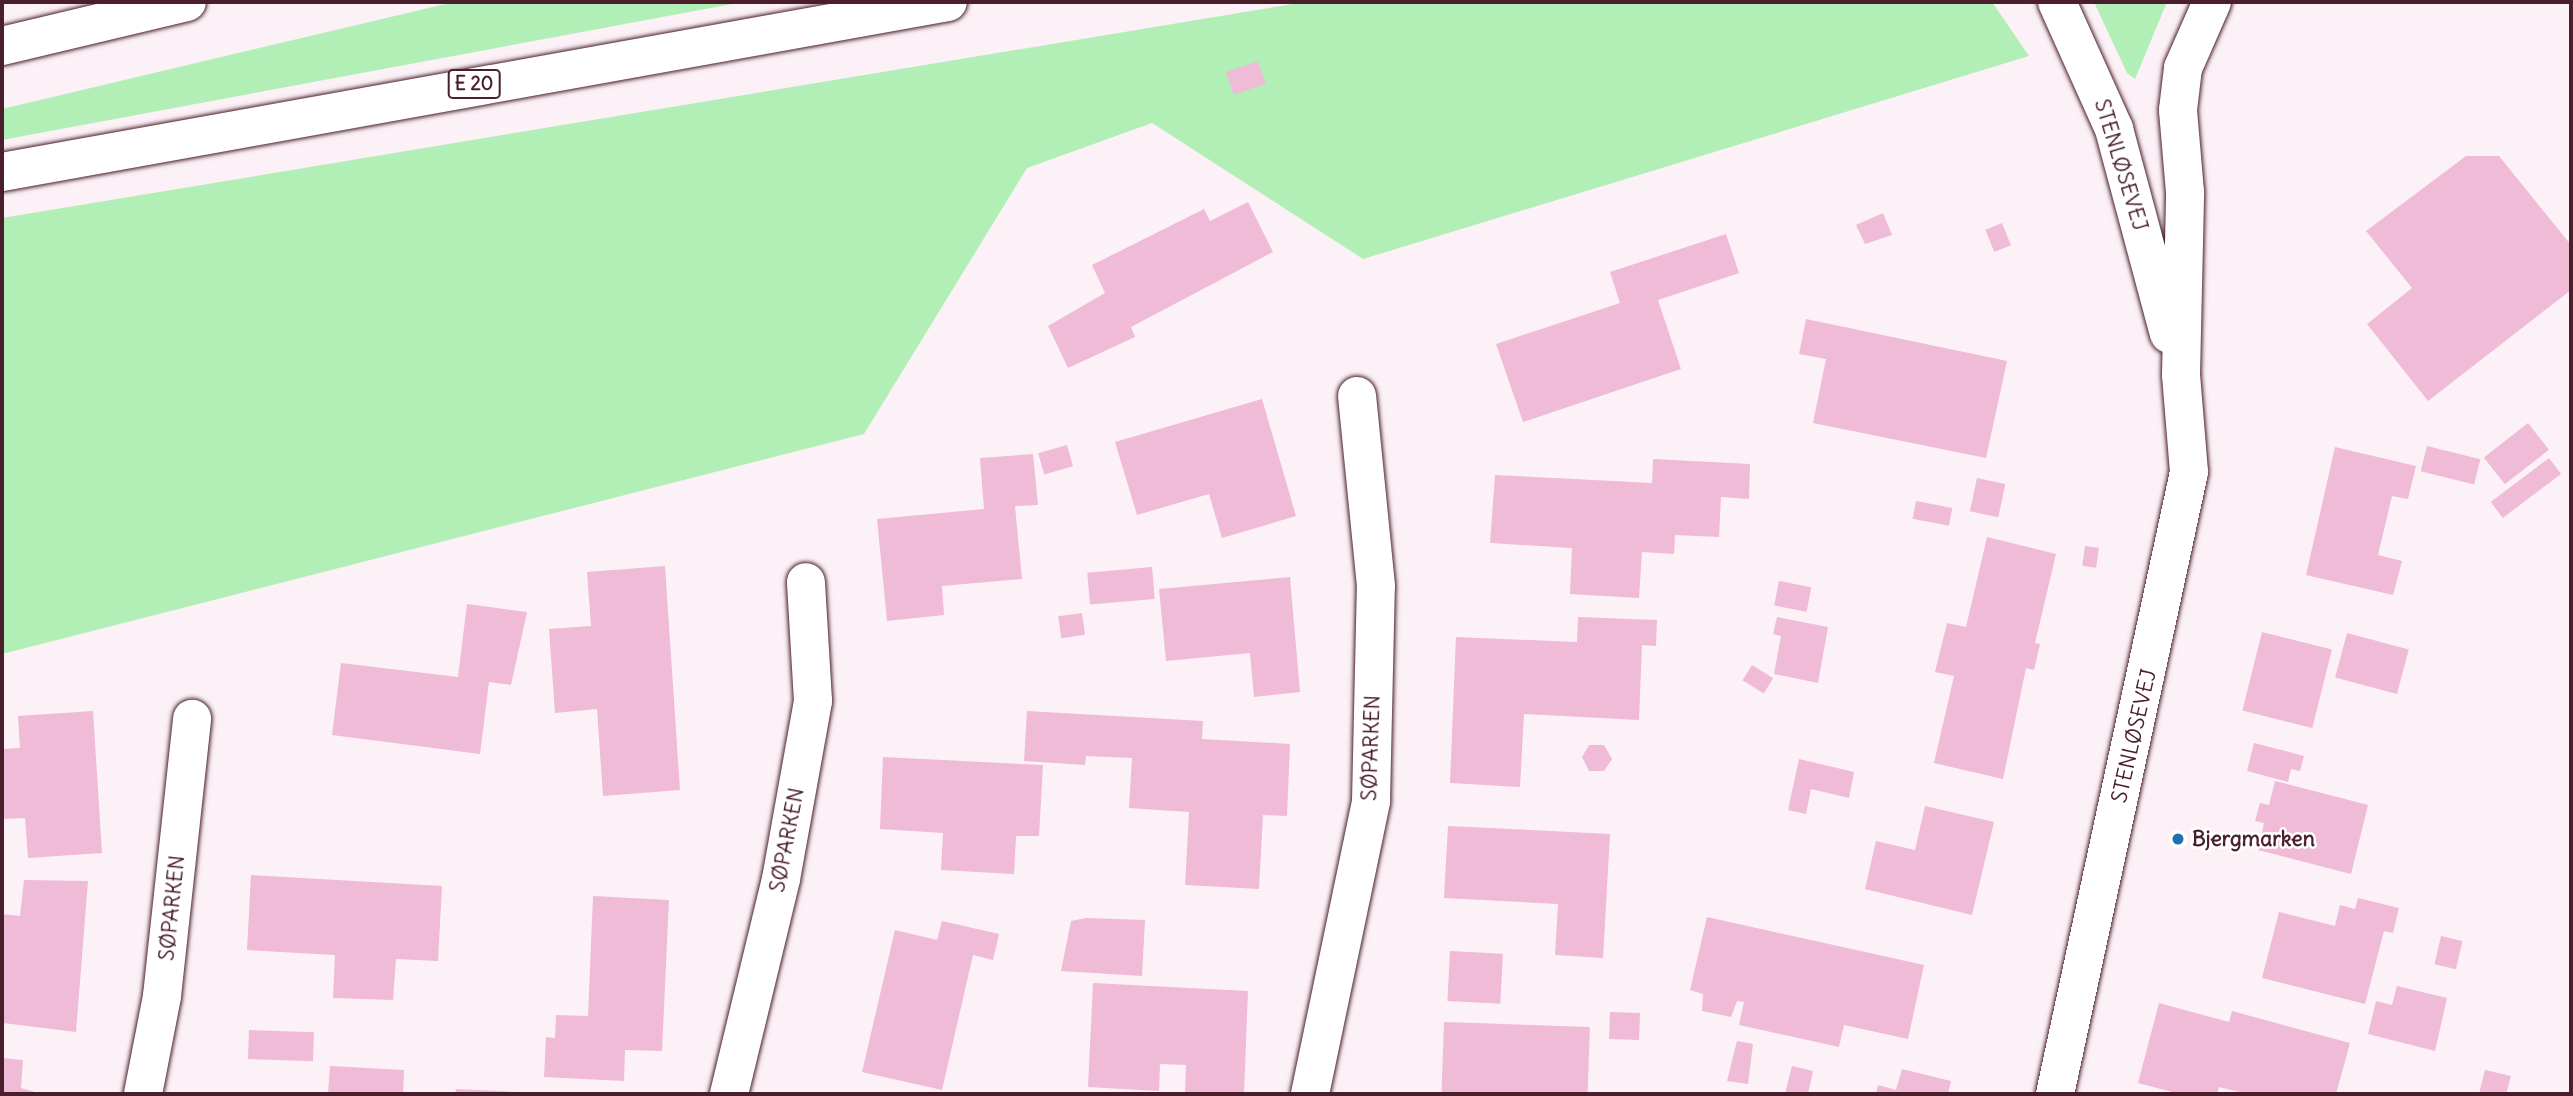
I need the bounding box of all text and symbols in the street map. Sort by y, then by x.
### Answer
road number: E 20 [446,68,502,100]
street label: STENLØSEVEJ [2089,96,2153,234]
street label: STENLØSEVEJ [2106,667,2162,805]
street label: SØPARKEN [1357,695,1385,801]
street label: SØPARKEN [765,786,809,894]
place label: Bjergmarken [2192,826,2315,852]
marker: Bjergmarken [2170,831,2186,847]
street label: SØPARKEN [154,854,190,962]

